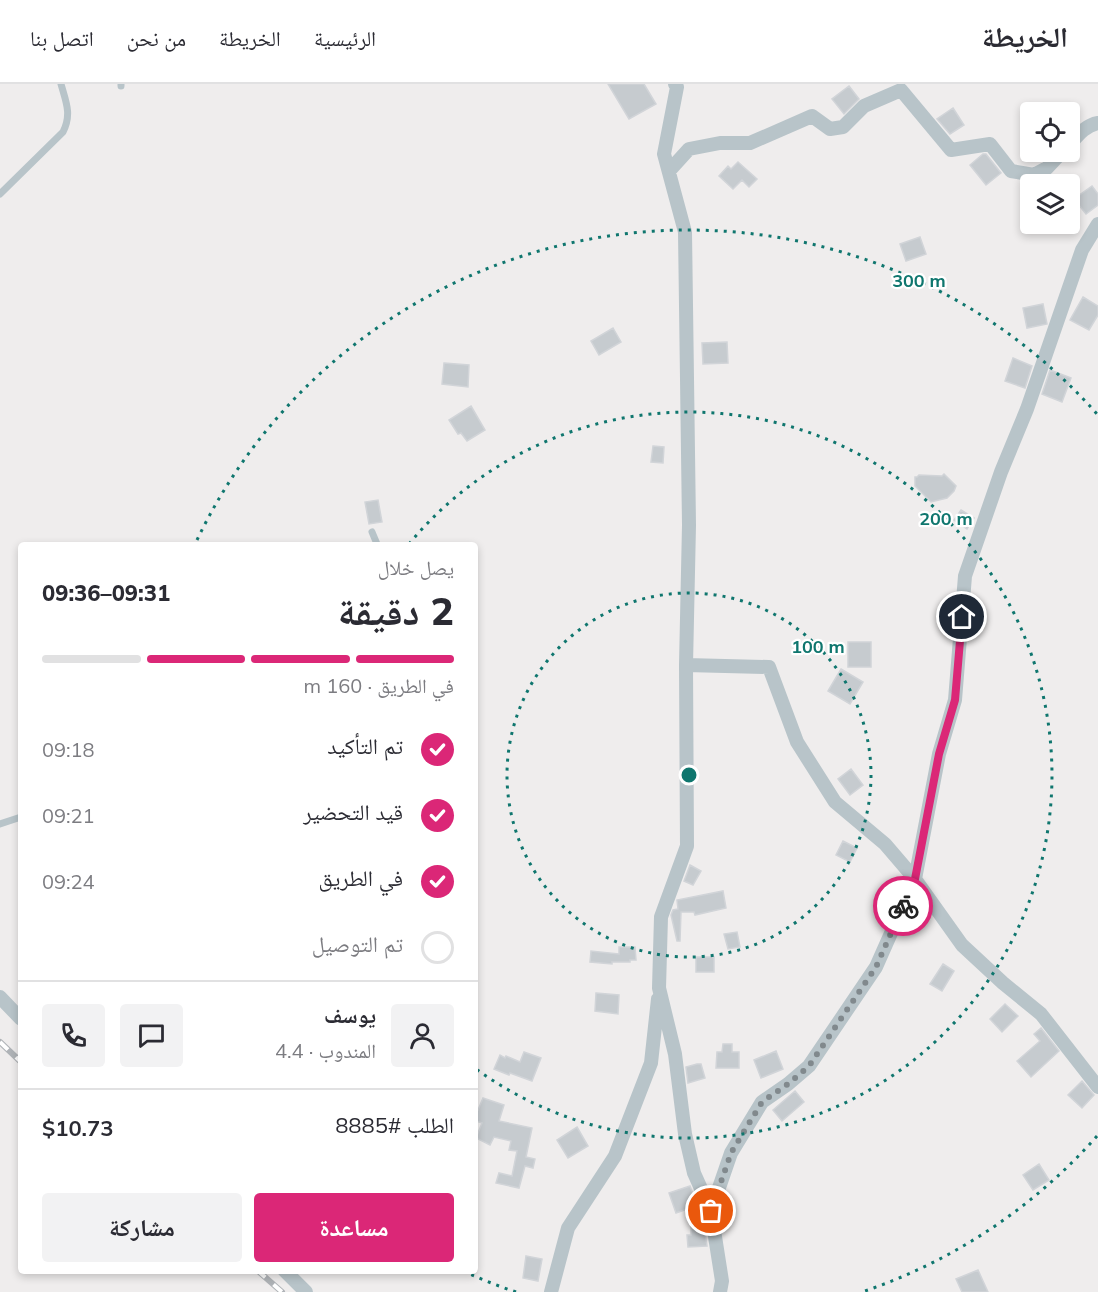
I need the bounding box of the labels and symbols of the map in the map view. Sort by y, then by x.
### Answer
text: 300 m [892,269,946,292]
text: 200 m [919,507,973,530]
pin [936,591,987,642]
text: 100 m [791,635,845,658]
centre of rings [679,765,699,785]
courier [873,876,933,936]
pin [685,1185,736,1236]

